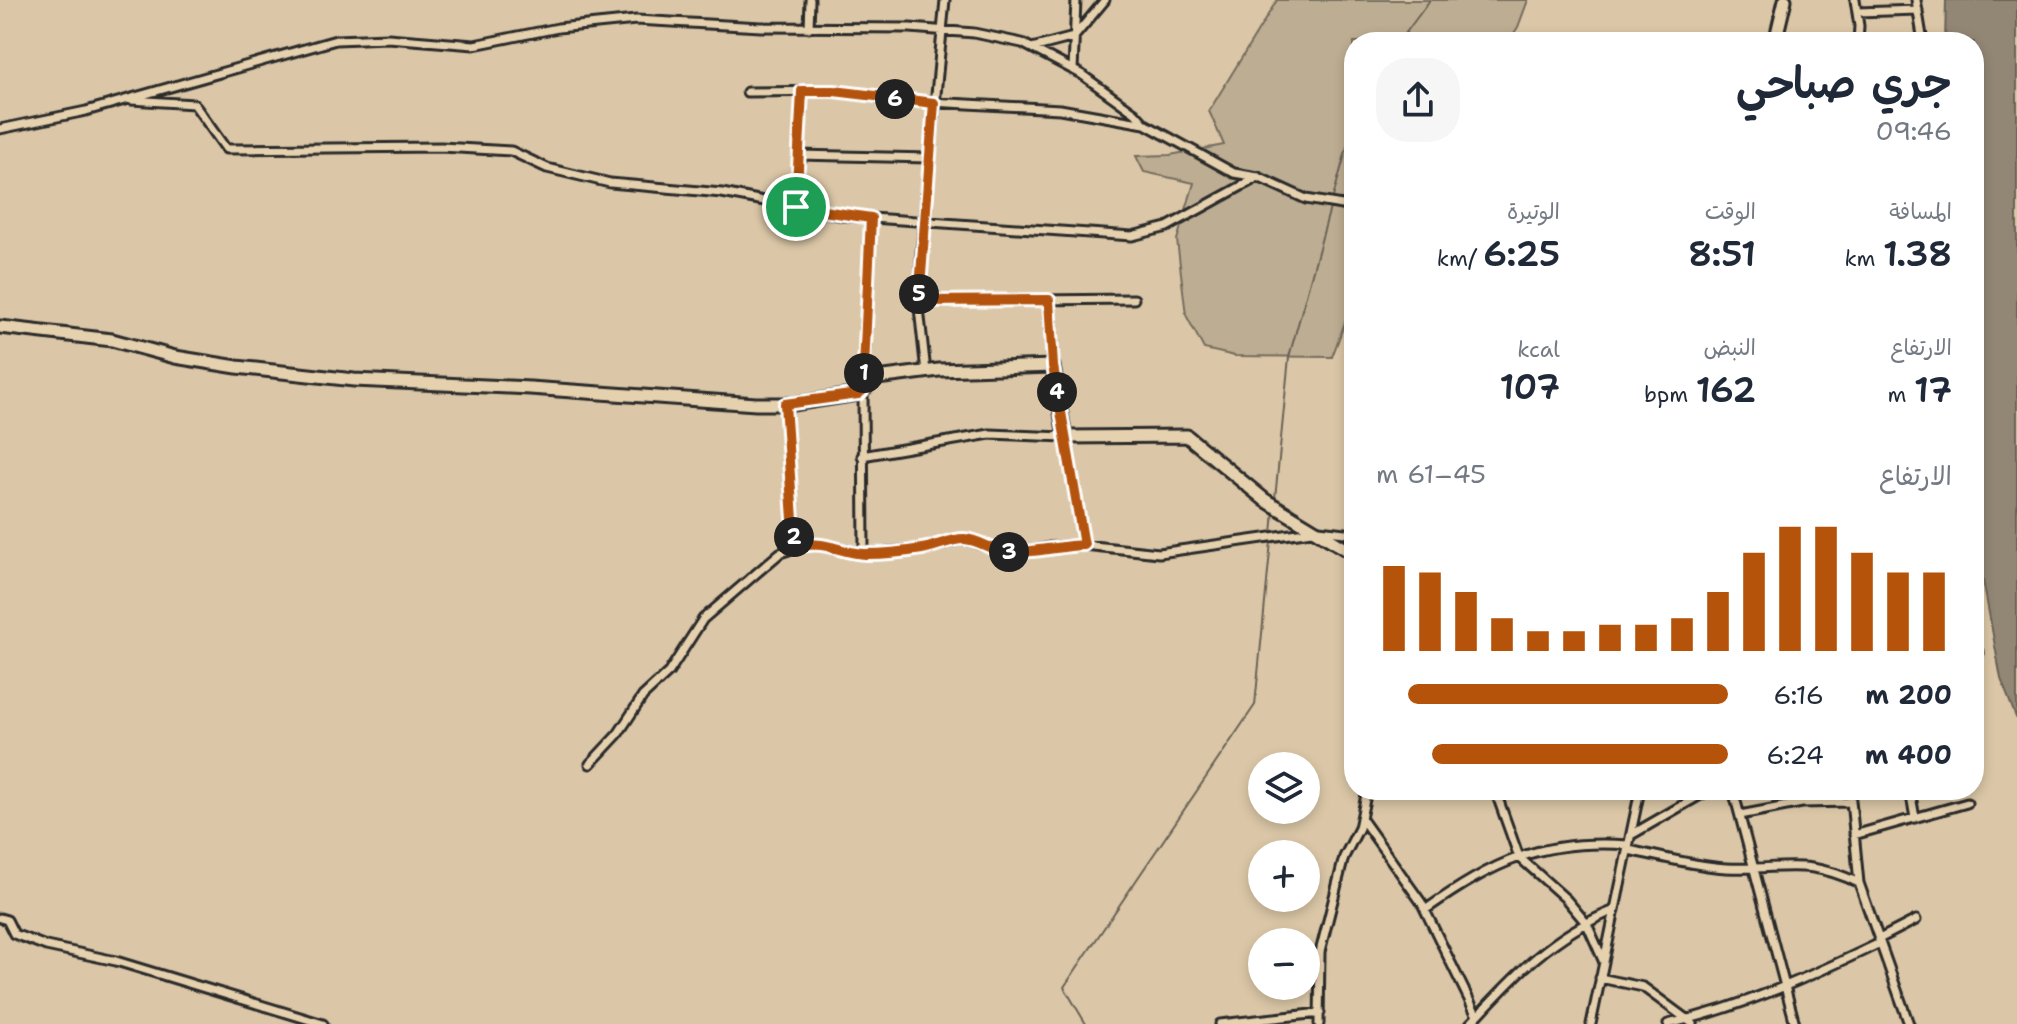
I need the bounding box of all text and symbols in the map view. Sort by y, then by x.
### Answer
text: جري صباحي [1736,53,1952,112]
button: share [1376,58,1460,142]
pin: 6 [875,79,915,119]
text: 6 [887,84,903,113]
text: 09:46 [1875,113,1952,148]
pin [762,173,830,241]
icon: arrive [774,185,818,229]
text: الوتيرة [1507,197,1560,226]
text: الوقت [1705,197,1756,226]
text: المسافة [1889,197,1952,226]
text: 6:25 [1483,231,1560,277]
text: 8:51 [1688,231,1756,277]
text: 1.38 [1883,231,1952,277]
text: /km [1437,244,1483,273]
text: km [1844,244,1883,273]
pin: 5 [899,274,939,314]
text: 5 [912,279,926,308]
text: النبض [1703,333,1756,362]
text: الارتفاع [1890,333,1952,362]
text: kcal [1517,335,1560,364]
pin: 1 [844,353,884,393]
text: 1 [859,358,869,387]
text: 107 [1499,364,1560,410]
text: 162 [1696,367,1756,413]
text: 17 [1914,367,1952,413]
pin: 4 [1037,372,1077,412]
text: 4 [1049,377,1065,406]
text: bpm [1644,380,1696,409]
text: m [1888,380,1914,409]
text: 45–61 m [1376,456,1486,491]
text: الارتفاع [1879,458,1952,493]
pin: 2 [774,517,814,557]
text: 2 [786,522,802,551]
pin: 3 [989,532,1029,572]
text: 3 [1001,537,1017,566]
text: 6:16 [1773,677,1824,712]
text: 200 m [1865,677,1952,712]
text: 6:24 [1766,737,1824,772]
text: 400 m [1865,737,1952,772]
map controls [1248,752,1320,1000]
button: layers [1248,752,1320,824]
button: + [1248,840,1320,912]
button: − [1248,928,1320,1000]

